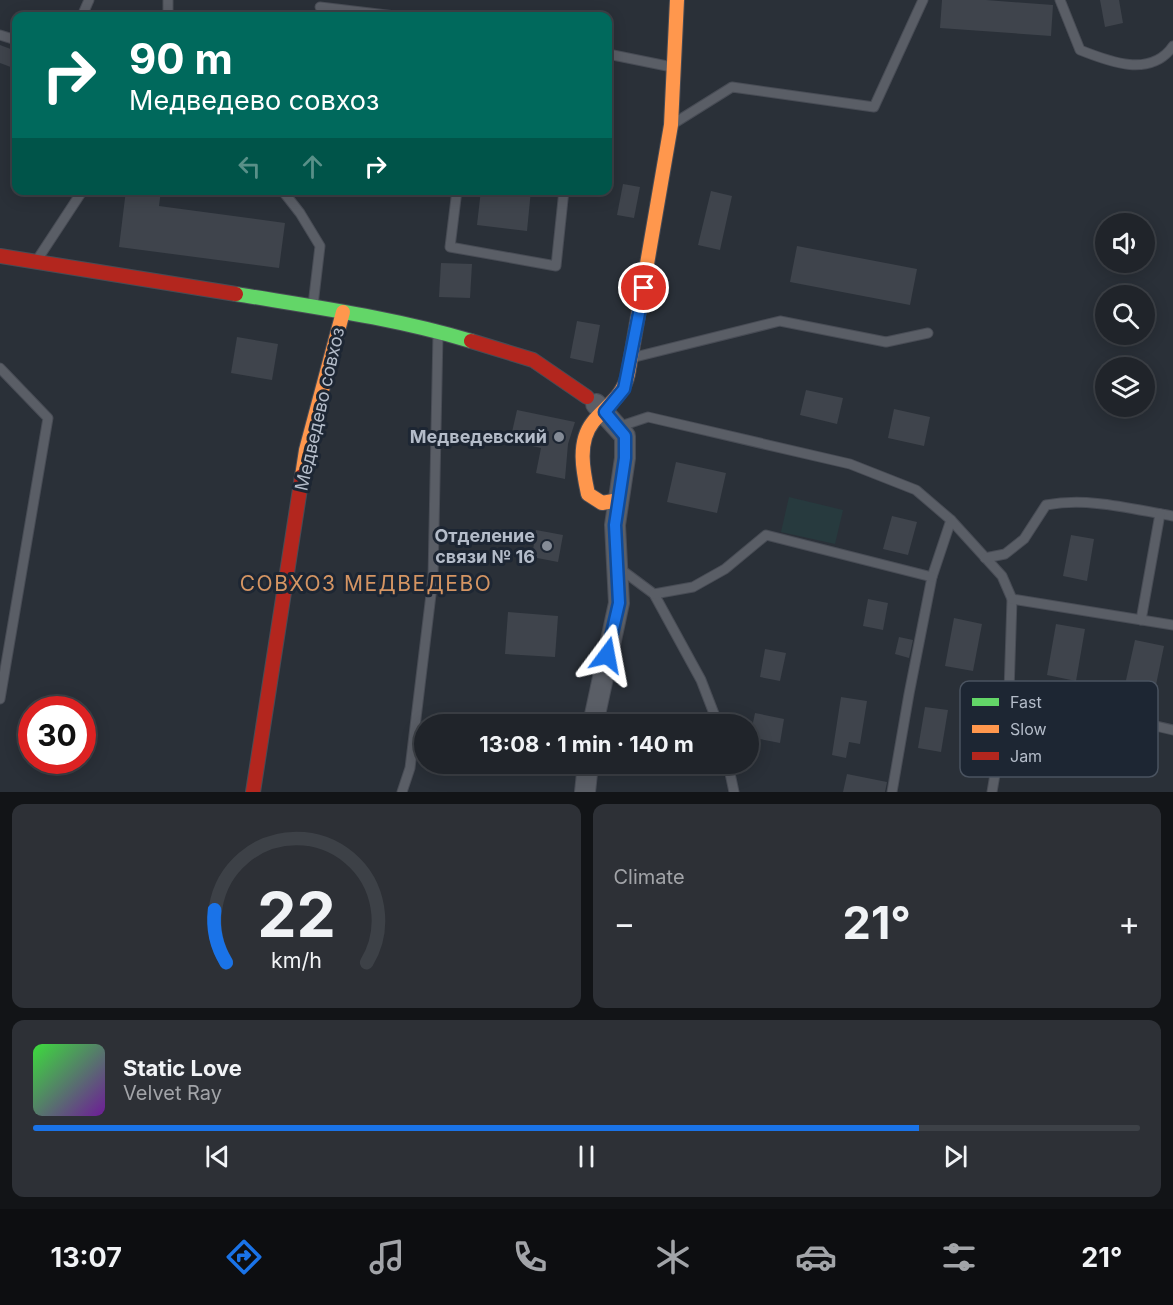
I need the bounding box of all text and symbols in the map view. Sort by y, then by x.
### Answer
text: 90 m [129,33,233,84]
icon: right [30,36,108,114]
text: Медведево совхоз [129,84,379,117]
icon: left [233,150,266,183]
icon: ahead [296,150,329,183]
icon: right [359,150,392,183]
map controls [1095,213,1155,417]
button: sound [1095,213,1155,273]
pin [618,262,669,313]
icon: arrive [627,271,660,304]
button: search [1095,285,1155,345]
street label: Медведево совхоз [291,325,349,493]
button: layers [1095,357,1155,417]
place label: Медведевский [410,426,547,447]
marker: Медведевский [552,430,566,444]
place label: Отделение связи № 16 [434,525,535,567]
marker: Отделение связи № 16 [540,539,554,553]
district label: СОВХОЗ МЕДВЕДЕВО [240,571,492,596]
position arrow [575,623,639,687]
legend [960,681,1158,777]
text: Fast [1010,692,1042,712]
speed limit sign: 30 [18,696,96,774]
text: Slow [1010,719,1047,739]
text: 13:08 · 1 min · 140 m [479,731,694,757]
text: Jam [1010,746,1042,766]
text: Climate [614,865,685,889]
text: 22 [257,877,336,952]
text: 21° [843,895,911,950]
text: − [614,903,635,943]
text: + [1118,903,1140,943]
text: km/h [271,947,322,973]
text: Static Love [123,1055,242,1081]
text: Velvet Ray [123,1081,222,1105]
icon: previous [201,1140,234,1173]
icon: pause [570,1140,603,1173]
icon: next [939,1140,972,1173]
icon: directions [223,1236,265,1278]
icon: music [366,1236,408,1278]
icon: phone [509,1236,551,1278]
icon: climate [652,1236,694,1278]
icon: car [795,1236,837,1278]
icon: filters [938,1236,980,1278]
text: 13:07 [51,1241,122,1274]
text: 21° [1081,1241,1122,1274]

